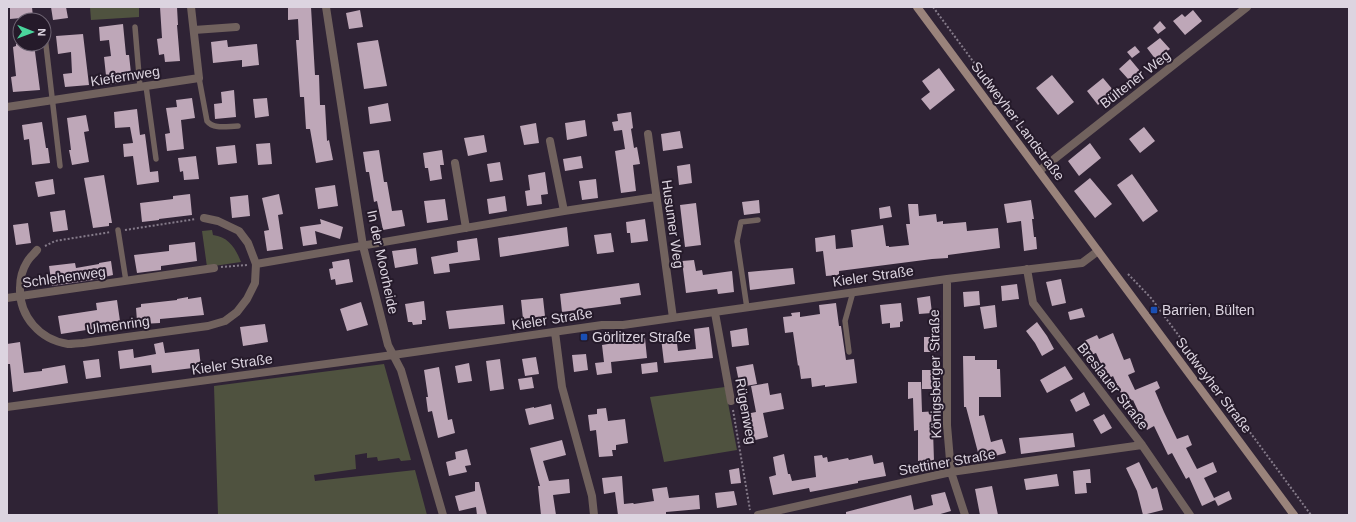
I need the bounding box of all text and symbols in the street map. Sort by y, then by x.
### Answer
north arrow [12,12,52,52]
text: N [36,28,48,36]
street label: Bültener Weg [1097,47,1173,111]
street label: Sudweyher Landstraße [968,58,1068,184]
street label: Kiefernweg [89,63,161,89]
street label: Husumer Weg [659,179,687,269]
street label: In der Moorheide [364,209,402,316]
street label: Kieler Straße [831,262,915,290]
street label: Schlehenweg [21,263,107,291]
place label: Barrien, Bülten [1162,302,1255,318]
street label: Kieler Straße [510,305,594,333]
marker: Barrien, Bülten [1149,305,1159,315]
street label: Königsberger Straße [926,309,944,439]
street label: Ulmenring [85,313,151,337]
place label: Görlitzer Straße [592,329,691,345]
marker: Görlitzer Straße [579,332,589,342]
street label: Sudweyher Straße [1173,334,1255,436]
street label: Breslauer Straße [1074,339,1152,433]
street label: Kieler Straße [190,350,274,378]
street label: Rügenweg [732,377,760,445]
street label: Stettiner Straße [897,446,997,478]

